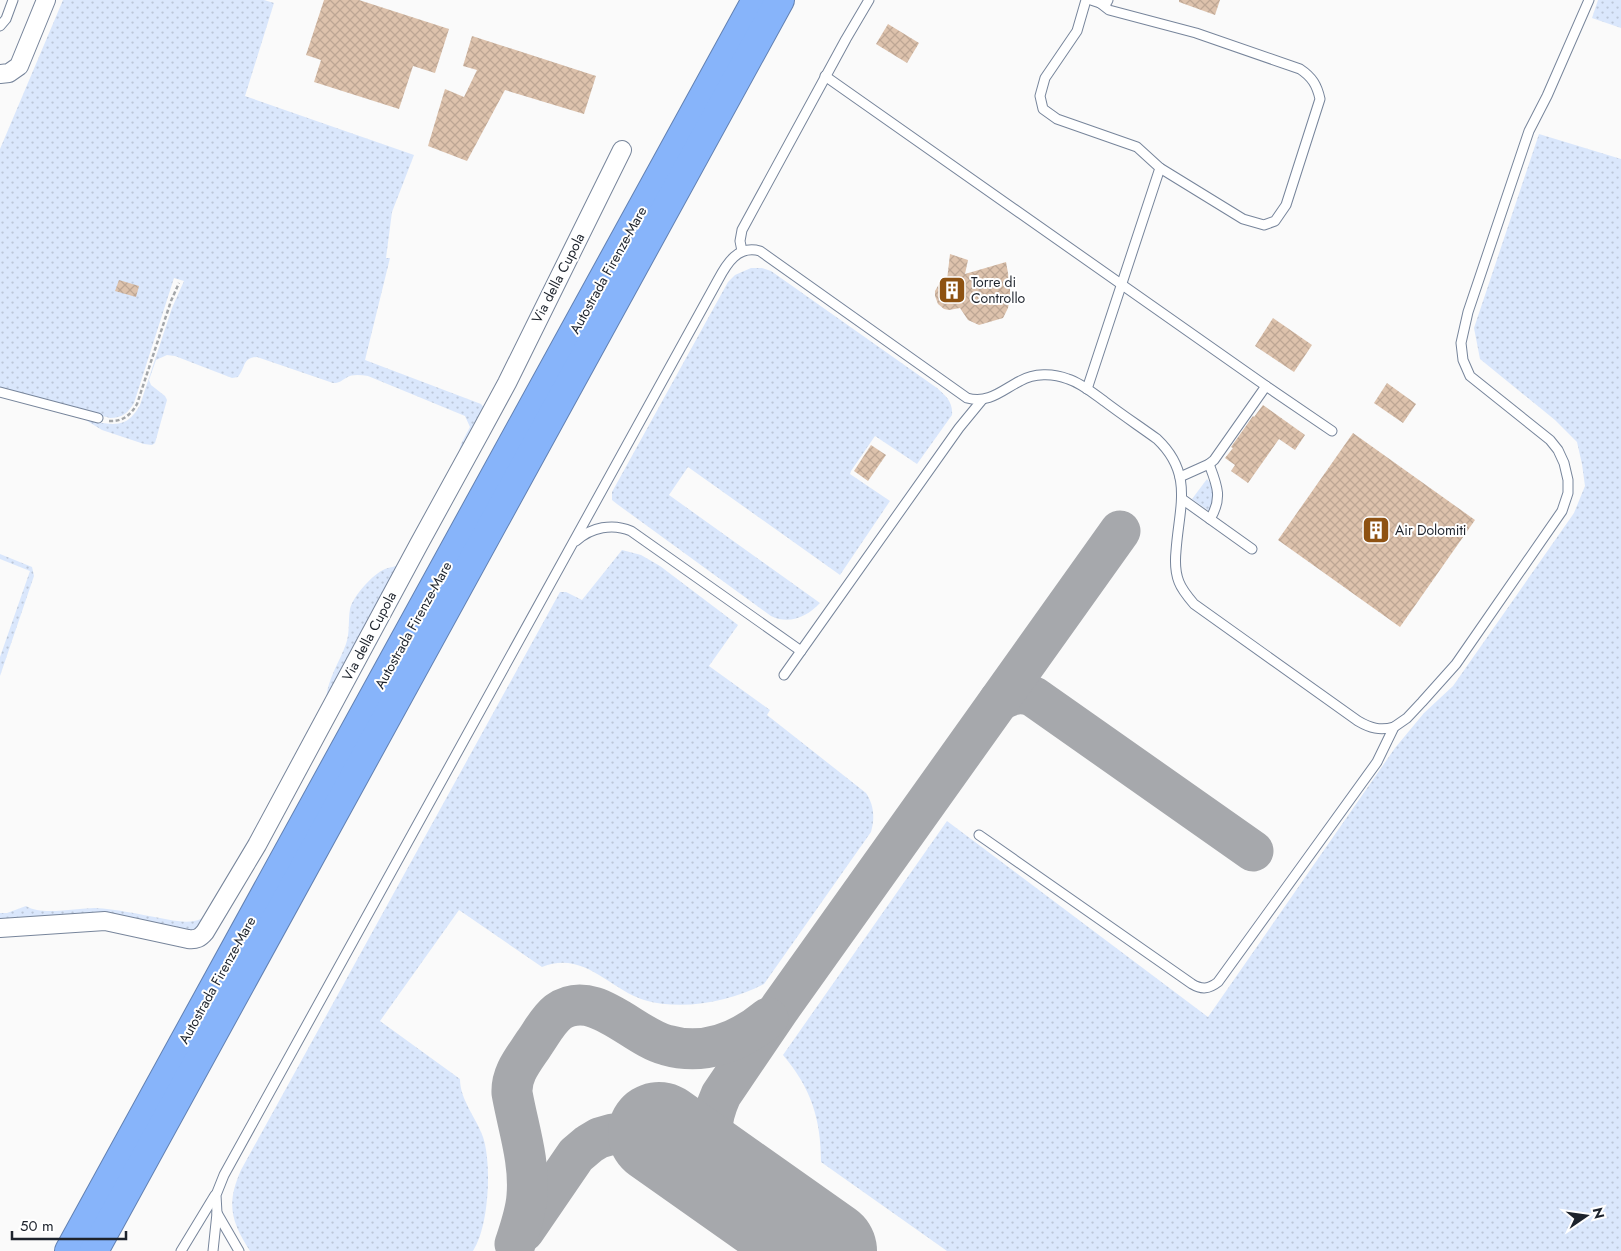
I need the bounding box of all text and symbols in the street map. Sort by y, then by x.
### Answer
street label: Autostrada Firenze-Mare [565,203,651,337]
street label: Via della Cupola [527,229,589,327]
place label: Torre di Controllo [971,272,1026,308]
building icon: Torre di Controllo [937,275,967,305]
building icon: Air Dolomiti [1361,515,1391,545]
place label: Air Dolomiti [1395,520,1466,540]
street label: Autostrada Firenze-Mare [370,558,456,692]
street label: Via della Cupola [337,588,401,684]
street label: Autostrada Firenze-Mare [174,913,260,1047]
north arrow [1561,1191,1611,1241]
text: N [1588,1205,1610,1221]
scale bar [12,1208,126,1240]
text: 50 m [20,1215,54,1237]

